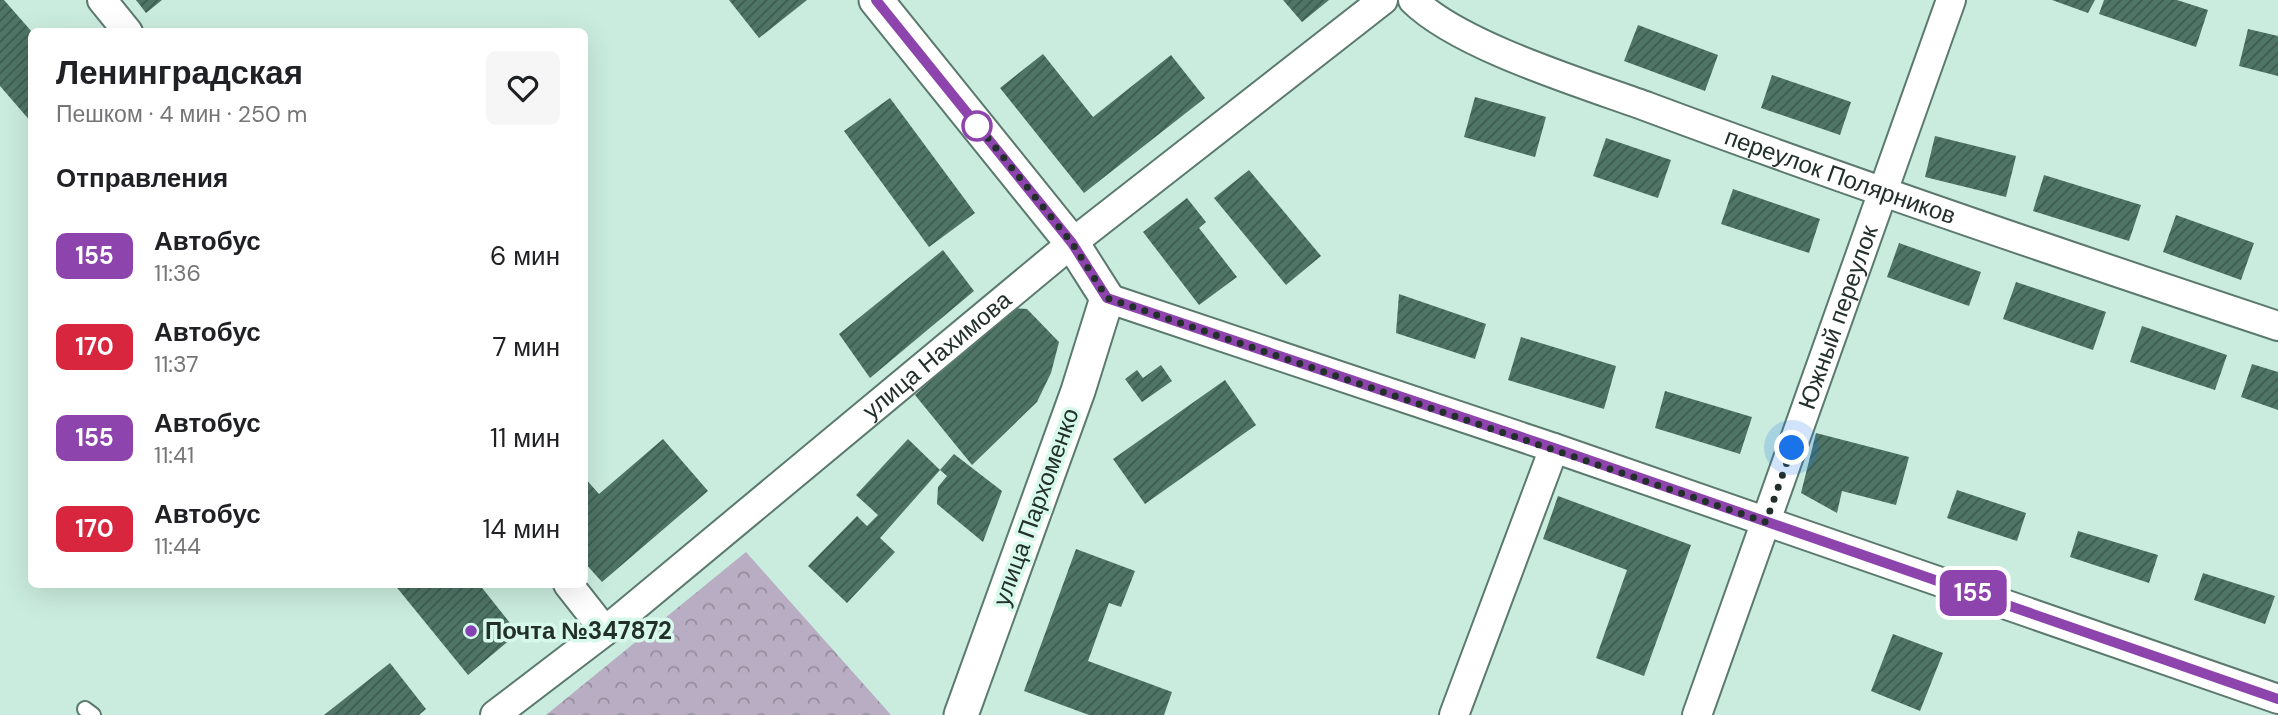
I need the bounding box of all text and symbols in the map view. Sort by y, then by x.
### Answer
text: Ленинградская [56,51,303,94]
button: heart [486,51,560,125]
text: Пешком · 4 мин · 250 m [56,99,307,129]
unlabelled marker [962,111,992,141]
street label: переулок Полярников [1721,121,1960,231]
text: Отправления [56,161,228,195]
street label: Южный переулок [1791,221,1885,413]
text: Автобус [154,224,261,258]
text: 6 мин [490,239,560,273]
text: 155 [75,240,114,271]
text: 11:36 [154,258,201,288]
street label: улица Нахимова [856,284,1018,426]
text: Автобус [154,315,261,349]
text: 7 мин [492,330,560,364]
text: 170 [75,331,114,362]
text: 11:37 [154,349,198,379]
street label: улица Пархоменко [985,404,1086,610]
text: Автобус [154,406,261,440]
text: 11 мин [490,421,560,455]
text: 155 [75,422,114,453]
your location [1774,430,1809,465]
text: 11:41 [154,440,194,470]
text: Автобус [154,497,261,531]
text: 14 мин [482,512,560,546]
text: 170 [75,513,114,544]
text: 11:44 [154,531,201,561]
line badge: 155 [1933,570,2013,616]
text: 155 [1954,577,1992,608]
place label: Почта №347872 [485,615,672,646]
marker: Почта №347872 [463,623,479,639]

